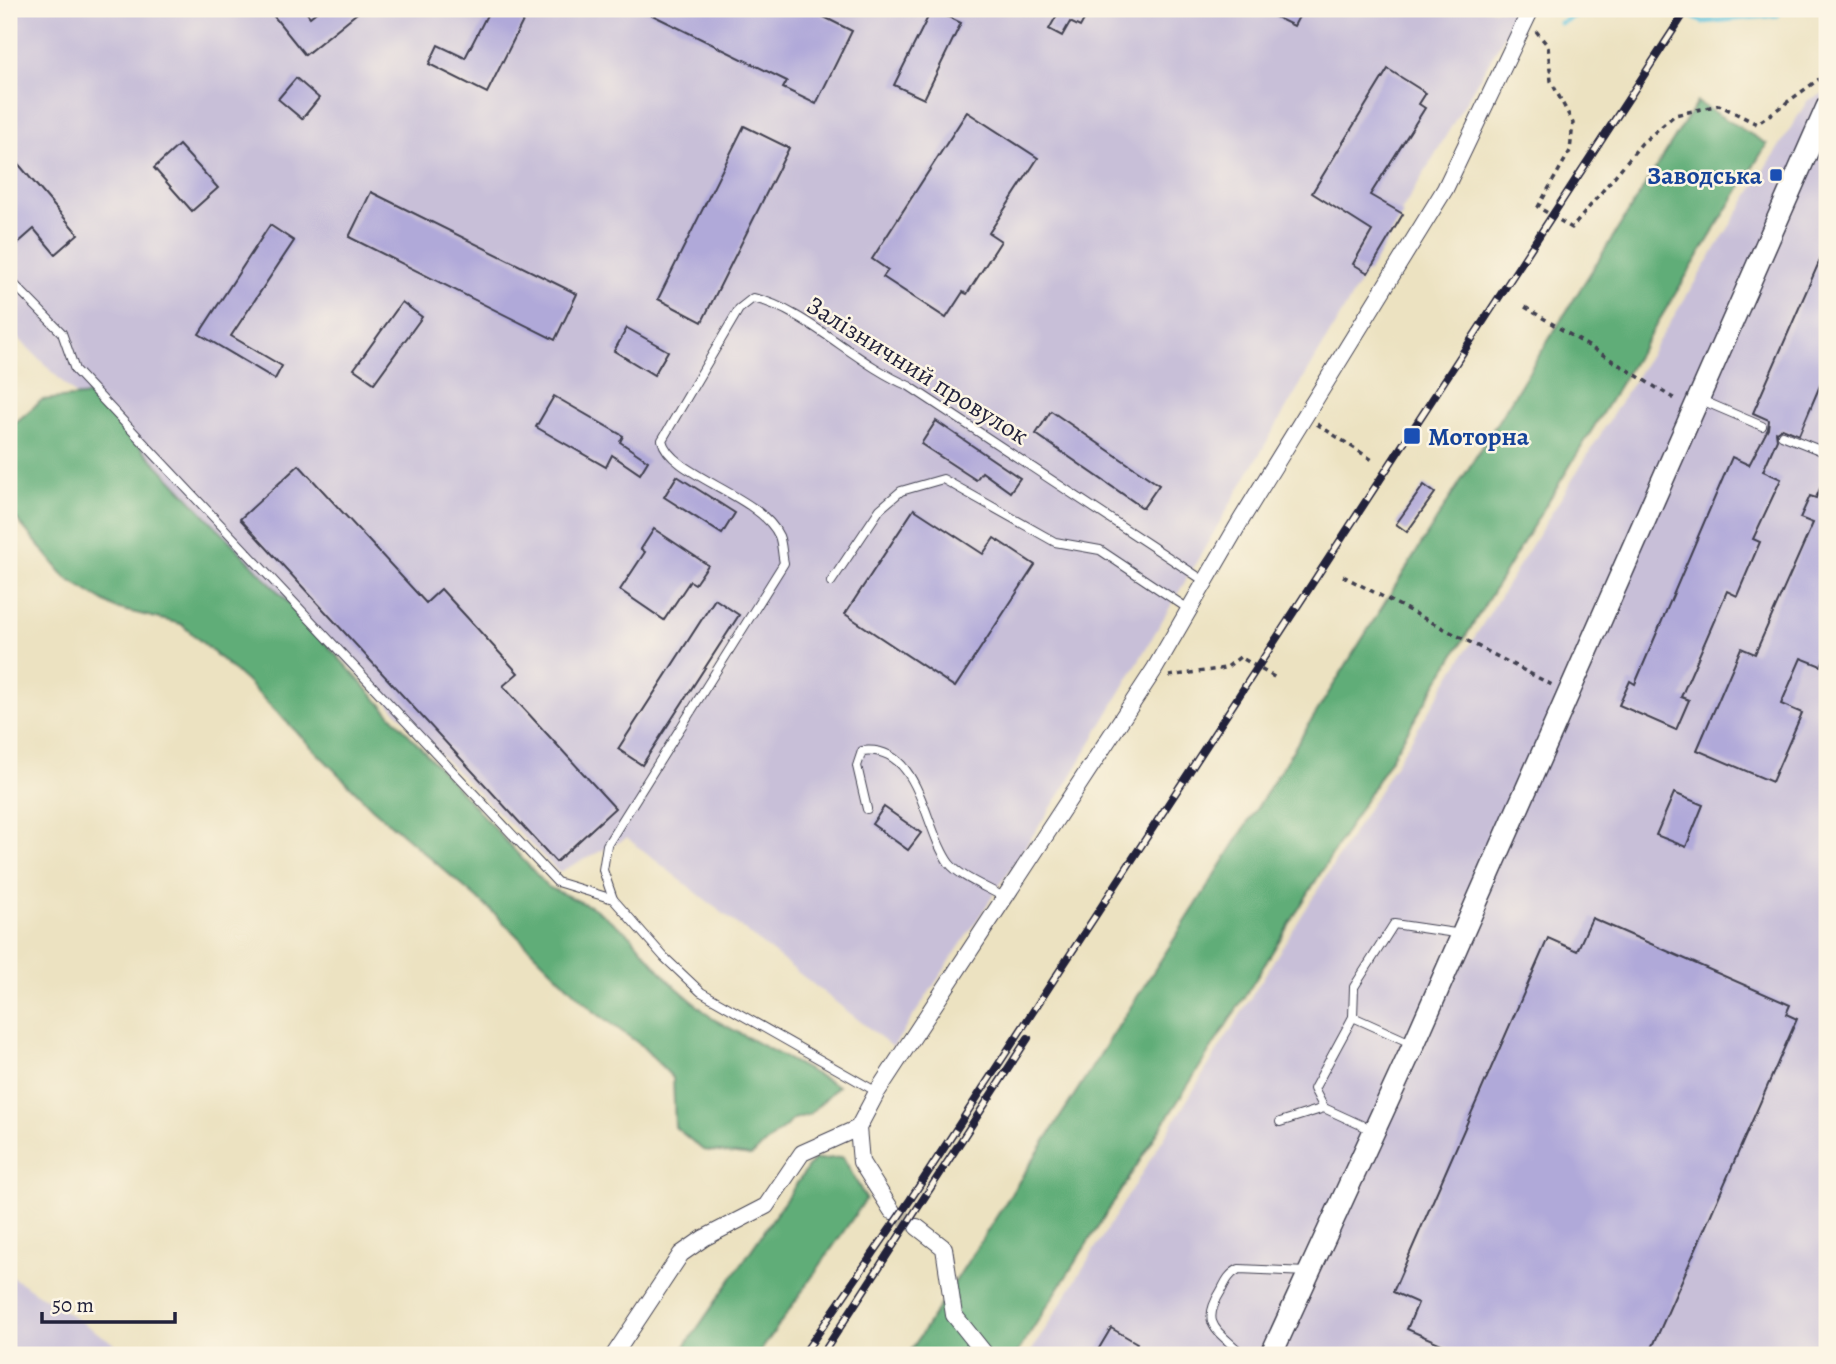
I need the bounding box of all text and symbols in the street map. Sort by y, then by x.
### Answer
place label: Заводська [1647,158,1763,193]
marker: Заводська [1768,167,1784,183]
street label: Залізничний провулок [800,288,1036,453]
place label: Моторна [1428,419,1530,454]
marker: Моторна [1402,426,1422,446]
scale bar [42,1280,175,1324]
text: 50 m [52,1291,94,1319]

